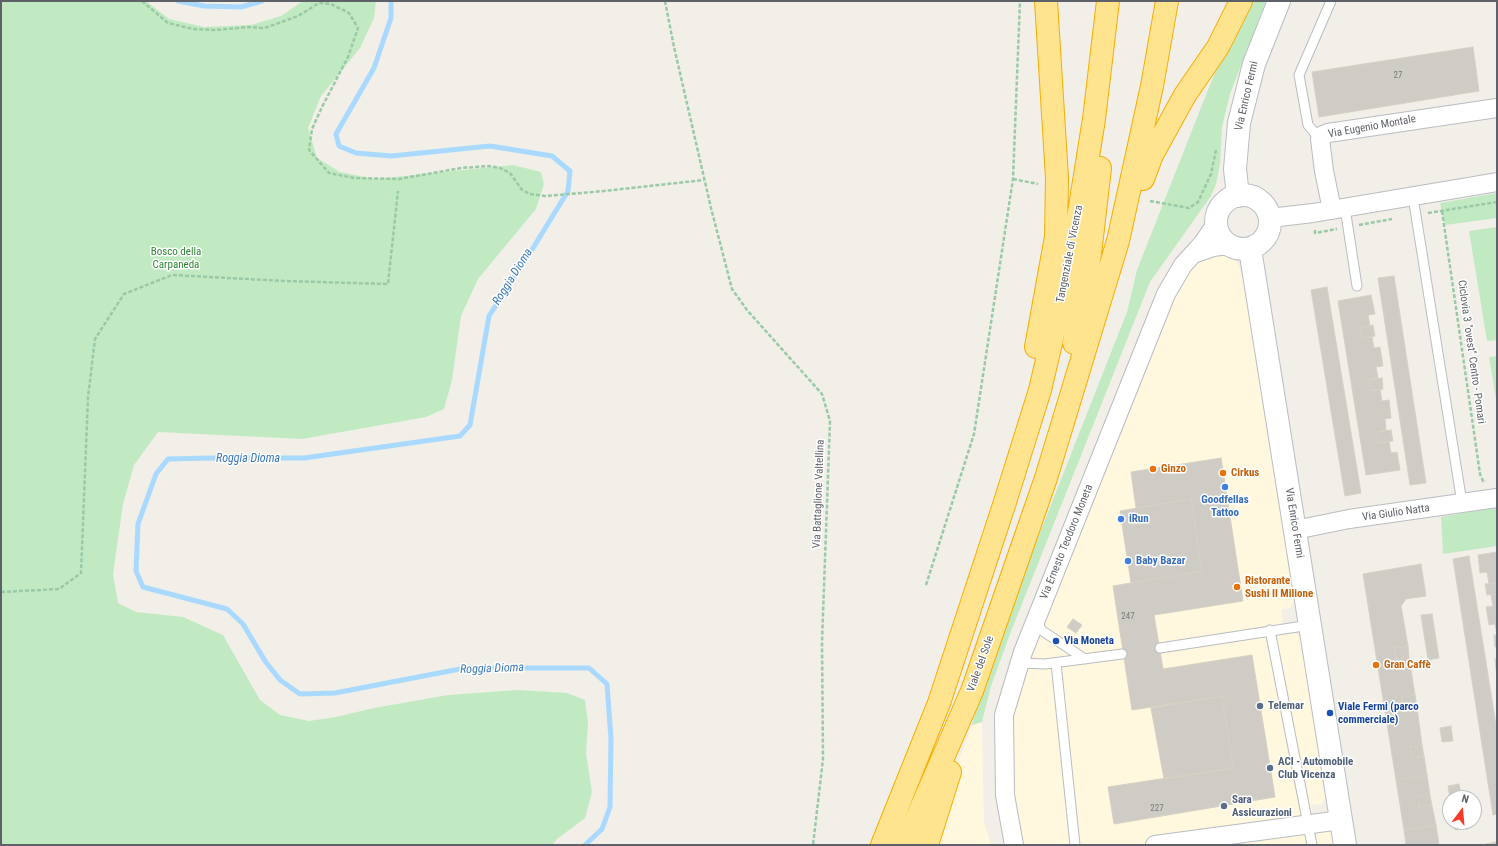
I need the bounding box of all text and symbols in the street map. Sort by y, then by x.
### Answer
street label: Via Enrico Fermi [1233,60,1261,132]
house number: 27 [1394,71,1402,81]
street label: Via Eugenio Montale [1327,113,1417,141]
street label: Tangenziale di Vicenza [1054,204,1086,304]
park label: Bosco della Carpaneda [151,245,201,271]
water label: Roggia Dioma [490,246,536,308]
street label: Ciclovia 3 "ovest" Centro - Pomari [1454,279,1488,425]
street label: Via Battaglione Valtellina [811,439,827,549]
water label: Roggia Dioma [216,452,280,466]
place label: Ginzo [1161,462,1186,476]
marker: Ginzo [1148,464,1158,474]
place label: Cirkus [1231,466,1259,480]
marker: Cirkus [1218,468,1228,478]
marker: Goodfellas Tattoo [1220,482,1230,492]
street label: Via Ernesto Teodoro Moneta [1038,483,1096,601]
street label: Via Enrico Fermi [1282,487,1306,559]
place label: Goodfellas Tattoo [1201,493,1249,519]
street label: Via Giulio Natta [1362,502,1430,524]
place label: iRun [1129,512,1149,526]
marker: iRun [1116,514,1126,524]
place label: Baby Bazar [1136,554,1185,568]
marker: Baby Bazar [1123,556,1133,566]
place label: Ristorante Sushi Il Milione [1245,574,1313,600]
marker: Ristorante Sushi Il Milione [1232,582,1242,592]
house number: 247 [1121,612,1135,622]
street label: Viale del Sole [965,634,997,694]
place label: Via Moneta [1064,634,1114,648]
marker: Via Moneta [1051,636,1061,646]
place label: Gran Caffè [1384,658,1431,672]
marker: Gran Caffè [1371,660,1381,670]
water label: Roggia Dioma [460,661,524,677]
place label: Telemar [1268,699,1304,713]
place label: Viale Fermi (parco commerciale) [1338,700,1419,726]
marker: Telemar [1255,701,1265,711]
marker: Viale Fermi (parco commerciale) [1325,708,1335,718]
place label: ACI - Automobile Club Vicenza [1278,755,1353,781]
marker: ACI - Automobile Club Vicenza [1265,763,1275,773]
north arrow [1442,790,1482,830]
text: N [1460,792,1470,806]
place label: Sara Assicurazioni [1232,793,1292,819]
marker: Sara Assicurazioni [1219,801,1229,811]
house number: 227 [1150,804,1164,814]

